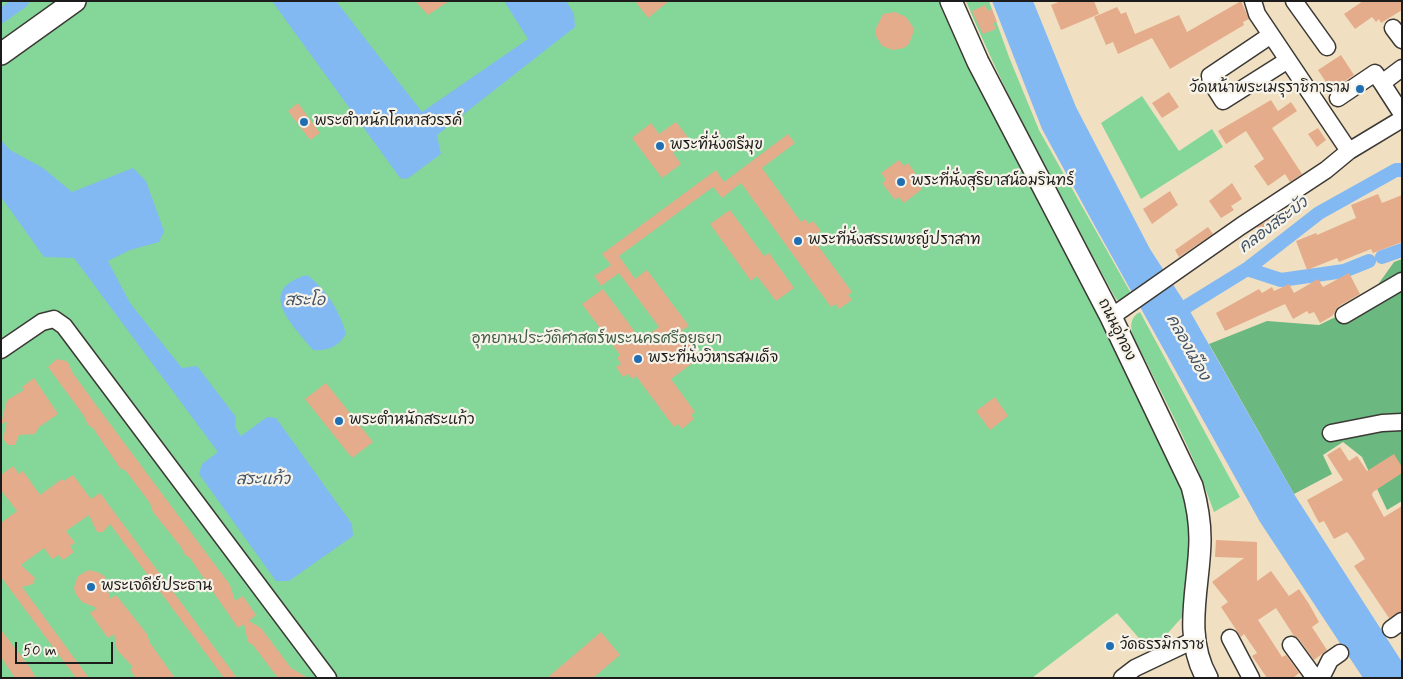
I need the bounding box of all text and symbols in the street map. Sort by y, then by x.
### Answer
place label: วัดหน้าพระเมรุราชิการาม [1190,80,1350,98]
marker: วัดหน้าพระเมรุราชิการาม [1354,83,1366,95]
place label: พระตำหนักโคหาสวรรค์ [314,113,462,131]
marker: พระตำหนักโคหาสวรรค์ [298,116,310,128]
place label: พระที่นั่งตรีมุข [670,137,763,155]
marker: พระที่นั่งตรีมุข [654,140,666,152]
place label: พระที่นั่งสุริยาสน์อมรินทร์ [911,173,1074,191]
marker: พระที่นั่งสุริยาสน์อมรินทร์ [895,176,907,188]
water label: คลองสระบัว [1236,194,1312,258]
place label: พระที่นั่งสรรเพชญ์ปราสาท [808,232,981,250]
marker: พระที่นั่งสรรเพชญ์ปราสาท [792,235,804,247]
water label: สระโอ [285,292,325,312]
street label: ถนนอู่ทอง [1093,296,1139,364]
water label: คลองเมือง [1161,312,1213,384]
park label: อุทยานประวัติศาสตร์พระนครศรีอยุธยา [472,331,722,349]
place label: พระที่นั่งวิหารสมเด็จ [648,350,778,368]
marker: พระที่นั่งวิหารสมเด็จ [632,353,644,365]
place label: พระตำหนักสระแก้ว [349,412,475,430]
marker: พระตำหนักสระแก้ว [333,415,345,427]
water label: สระแก้ว [236,471,290,491]
place label: พระเจดีย์ประธาน [101,578,212,596]
marker: พระเจดีย์ประธาน [85,581,97,593]
scale bar [18,632,115,664]
place label: วัดธรรมิกราช [1120,637,1204,655]
marker: วัดธรรมิกราช [1104,640,1116,652]
text: 50 m [23,641,57,661]

